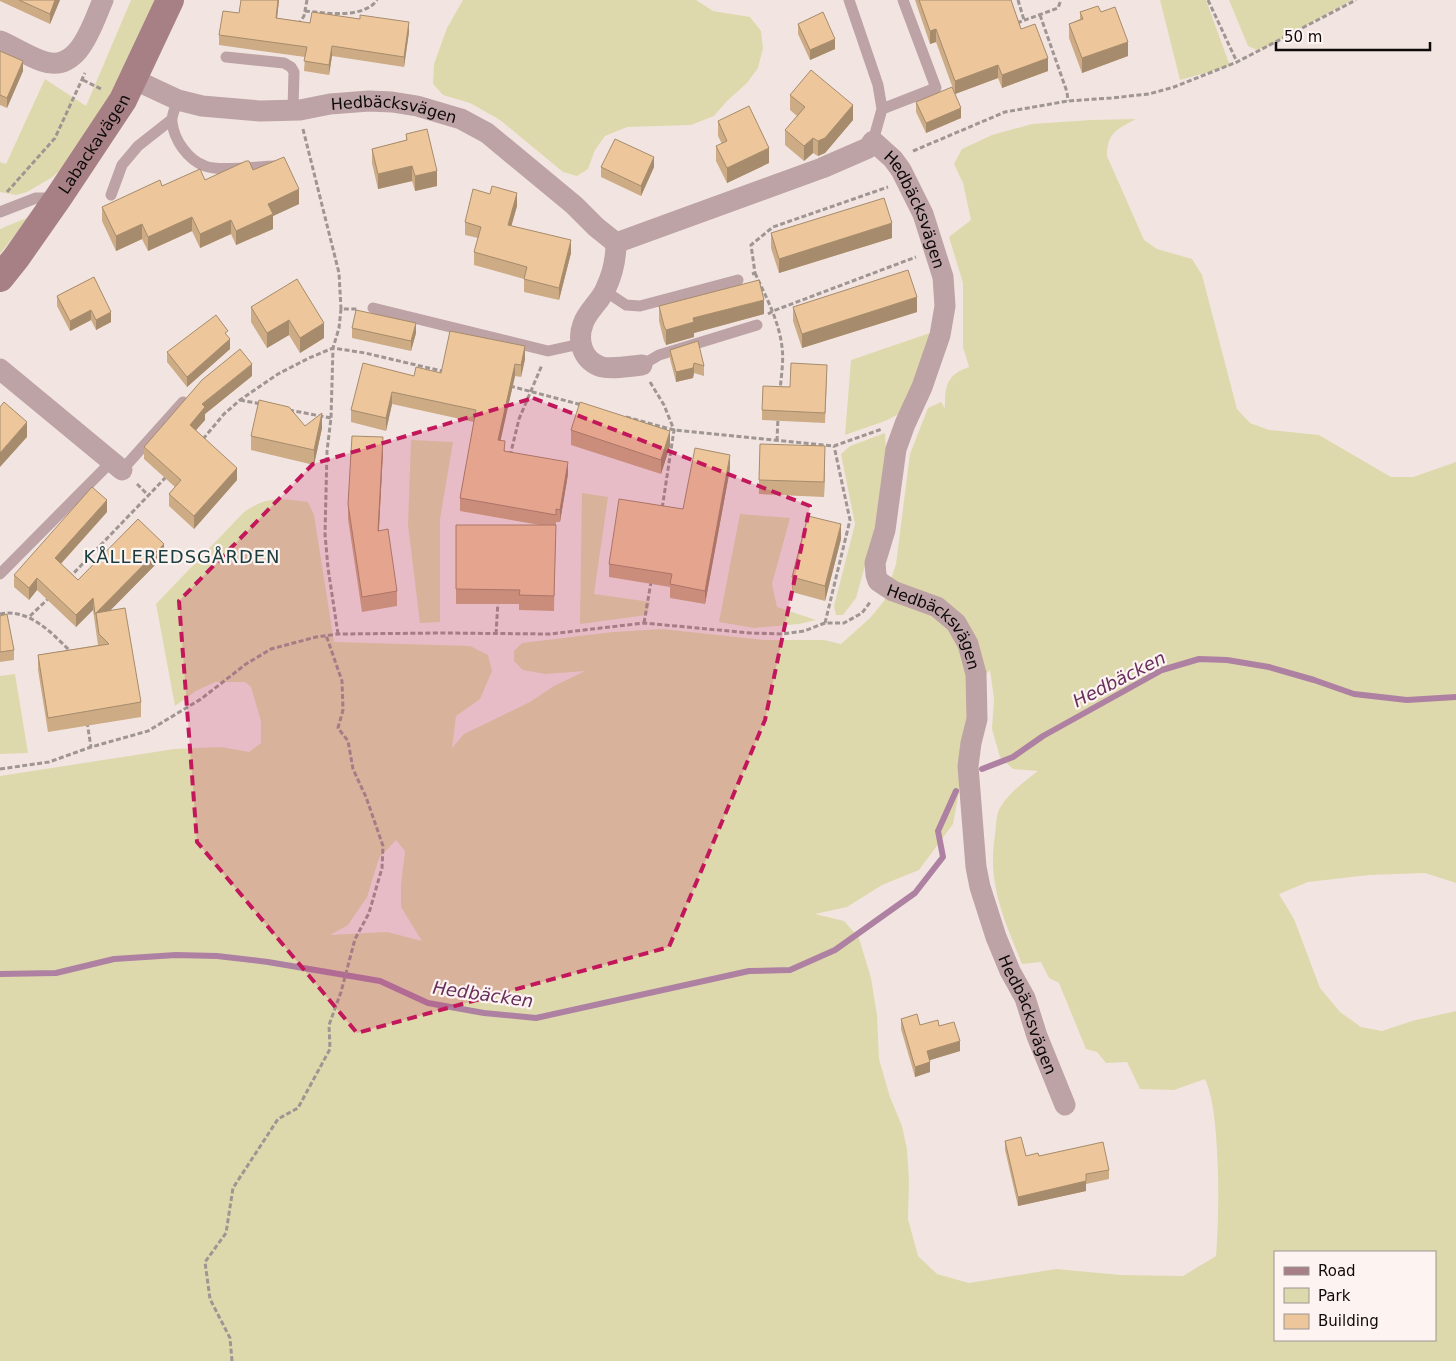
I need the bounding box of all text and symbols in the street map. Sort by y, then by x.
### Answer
scale bar [1276,20,1430,52]
text: 50 m [1284,28,1322,46]
street label: Labackavägen [54,91,134,197]
street label: Hedbäcksvägen [330,91,459,127]
street label: Hedbäcksvägen [880,146,949,271]
district label: KÅLLEREDSGÅRDEN [83,546,281,567]
street label: Hedbäcksvägen [884,580,984,672]
water label: Hedbäcken [1069,647,1169,711]
street label: Hedbäcksvägen [995,952,1061,1077]
water label: Hedbäcken [431,977,535,1011]
legend [1274,1251,1436,1341]
text: Road [1318,1262,1356,1280]
text: Park [1318,1287,1351,1305]
text: Building [1318,1312,1379,1330]

